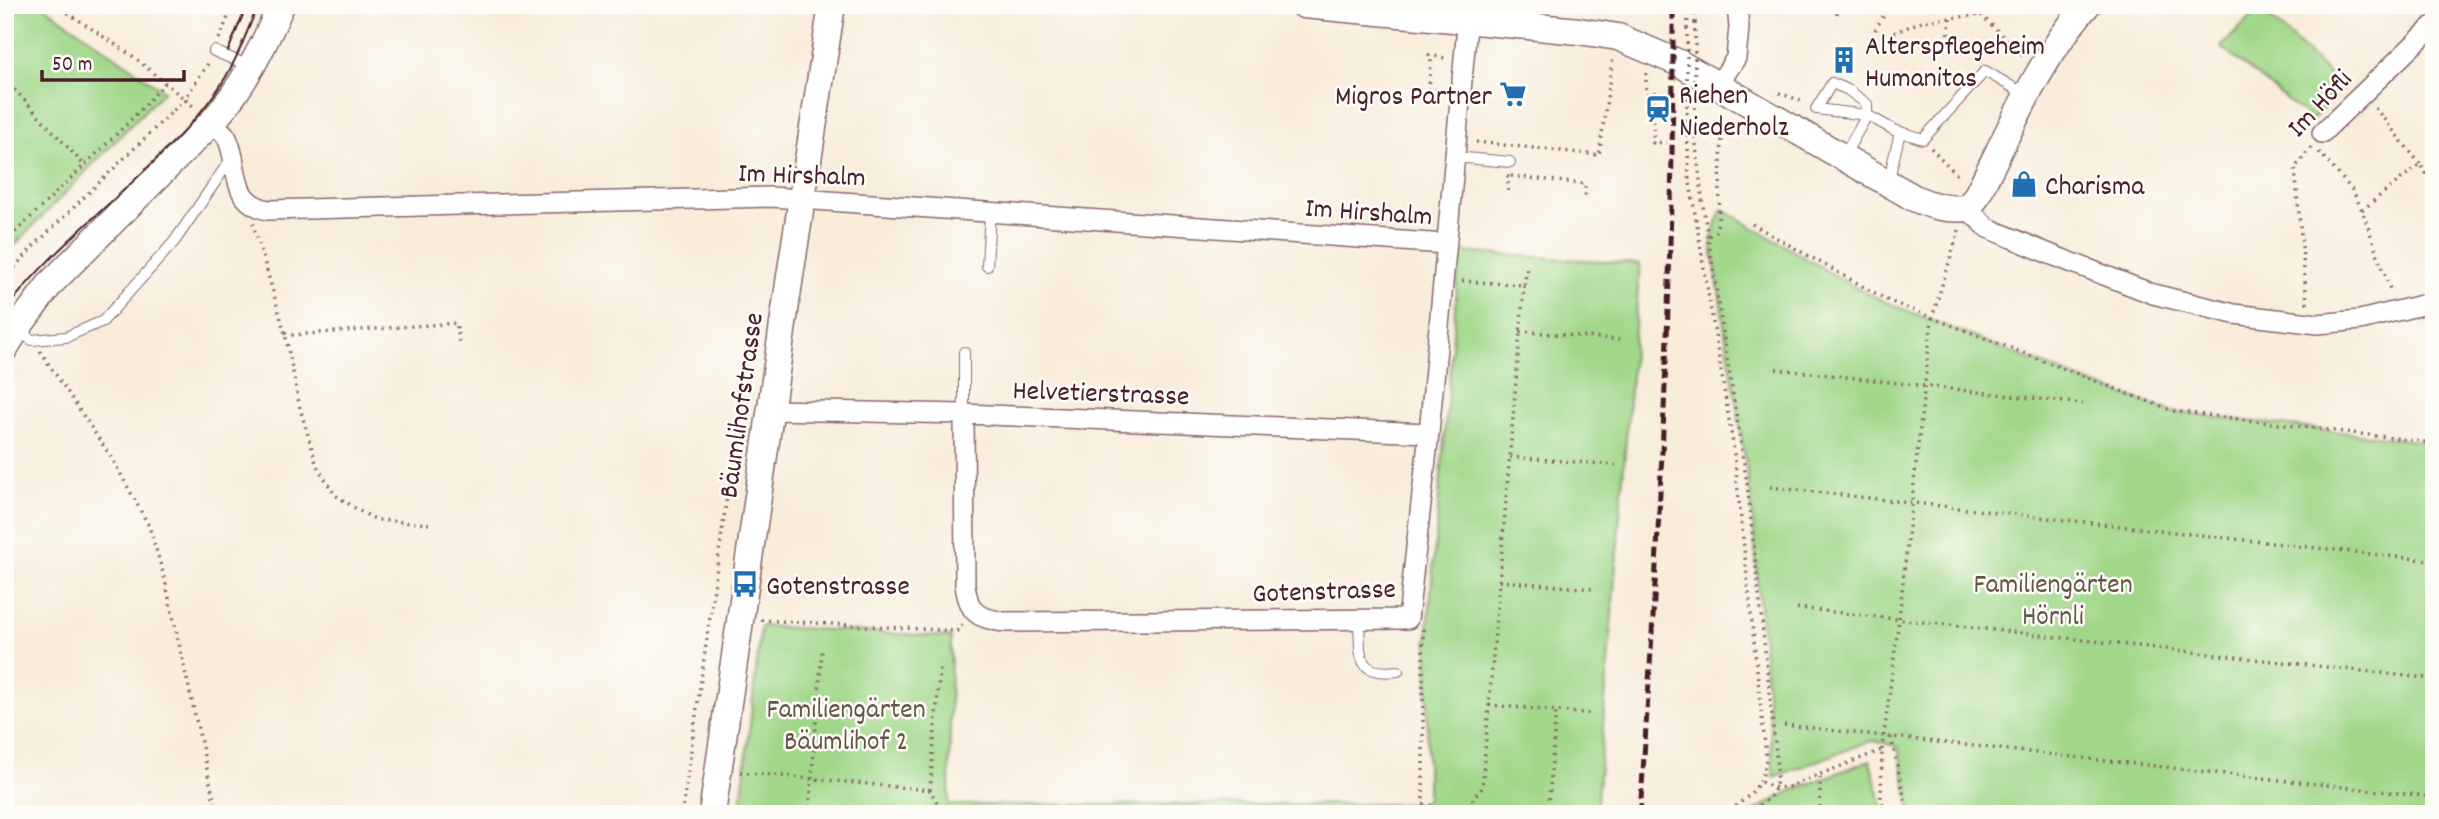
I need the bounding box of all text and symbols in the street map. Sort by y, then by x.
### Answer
place label: Alterspflegeheim Humanitas [1865,29,2045,101]
scale bar [42,38,184,82]
building icon: Alterspflegeheim Humanitas [1829,45,1859,75]
text: 50 m [52,51,92,81]
street label: Im Höfli [2280,62,2364,148]
place label: Riehen Niederholz [1679,78,1789,150]
place label: Migros Partner [1335,79,1493,119]
supermarket icon: Migros Partner [1498,79,1528,109]
station icon: Riehen Niederholz [1643,94,1673,124]
street label: Im Hirshalm [737,156,866,200]
shop icon: Charisma [2009,169,2039,199]
place label: Charisma [2045,169,2145,209]
street label: Im Hirshalm [1303,191,1434,239]
street label: Bäumlihofstrasse [711,310,777,501]
street label: Helvetierstrasse [1012,373,1190,419]
park label: Familiengärten Hörnli [1973,567,2133,639]
bus stop icon: Gotenstrasse [730,569,760,599]
place label: Gotenstrasse [766,569,910,609]
street label: Gotenstrasse [1252,572,1397,616]
park label: Familiengärten Bäumlihof 2 [766,692,926,764]

